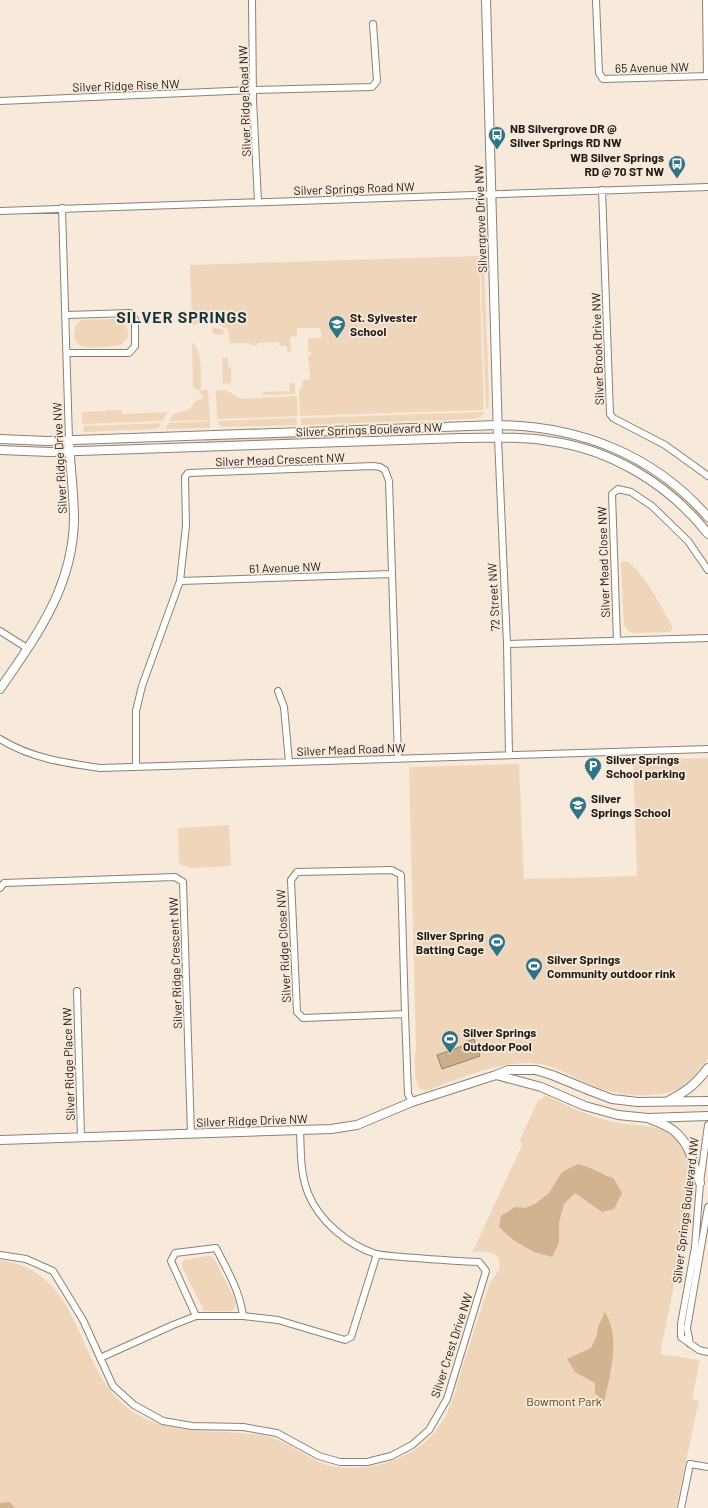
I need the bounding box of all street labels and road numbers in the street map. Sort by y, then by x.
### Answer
street label: Silver Ridge Road NW [235,45,253,157]
street label: 65 Avenue NW [615,59,690,75]
street label: Silver Ridge Rise NW [72,76,180,94]
street label: Silvergrove Drive NW [471,164,489,273]
street label: Silver Springs Road NW [293,179,415,197]
street label: Silver Brook Drive NW [588,292,606,406]
street label: Silver Ridge Drive NW [49,402,69,514]
street label: Silver Springs Boulevard NW [295,419,443,439]
street label: Silver Mead Crescent NW [215,450,345,468]
street label: Silver Mead Close NW [594,506,612,618]
street label: 61 Avenue NW [249,559,322,575]
street label: 72 Street NW [484,562,502,631]
street label: Silver Mead Road NW [296,740,406,758]
street label: Silver Ridge Close NW [273,889,293,1003]
street label: Silver Ridge Crescent NW [166,896,184,1029]
street label: Silver Ridge Place NW [59,1007,77,1121]
street label: Silver Ridge Drive NW [196,1111,308,1129]
street label: Silver Springs Boulevard NW [669,1136,701,1284]
street label: Silver Crest Drive NW [427,1290,475,1399]

